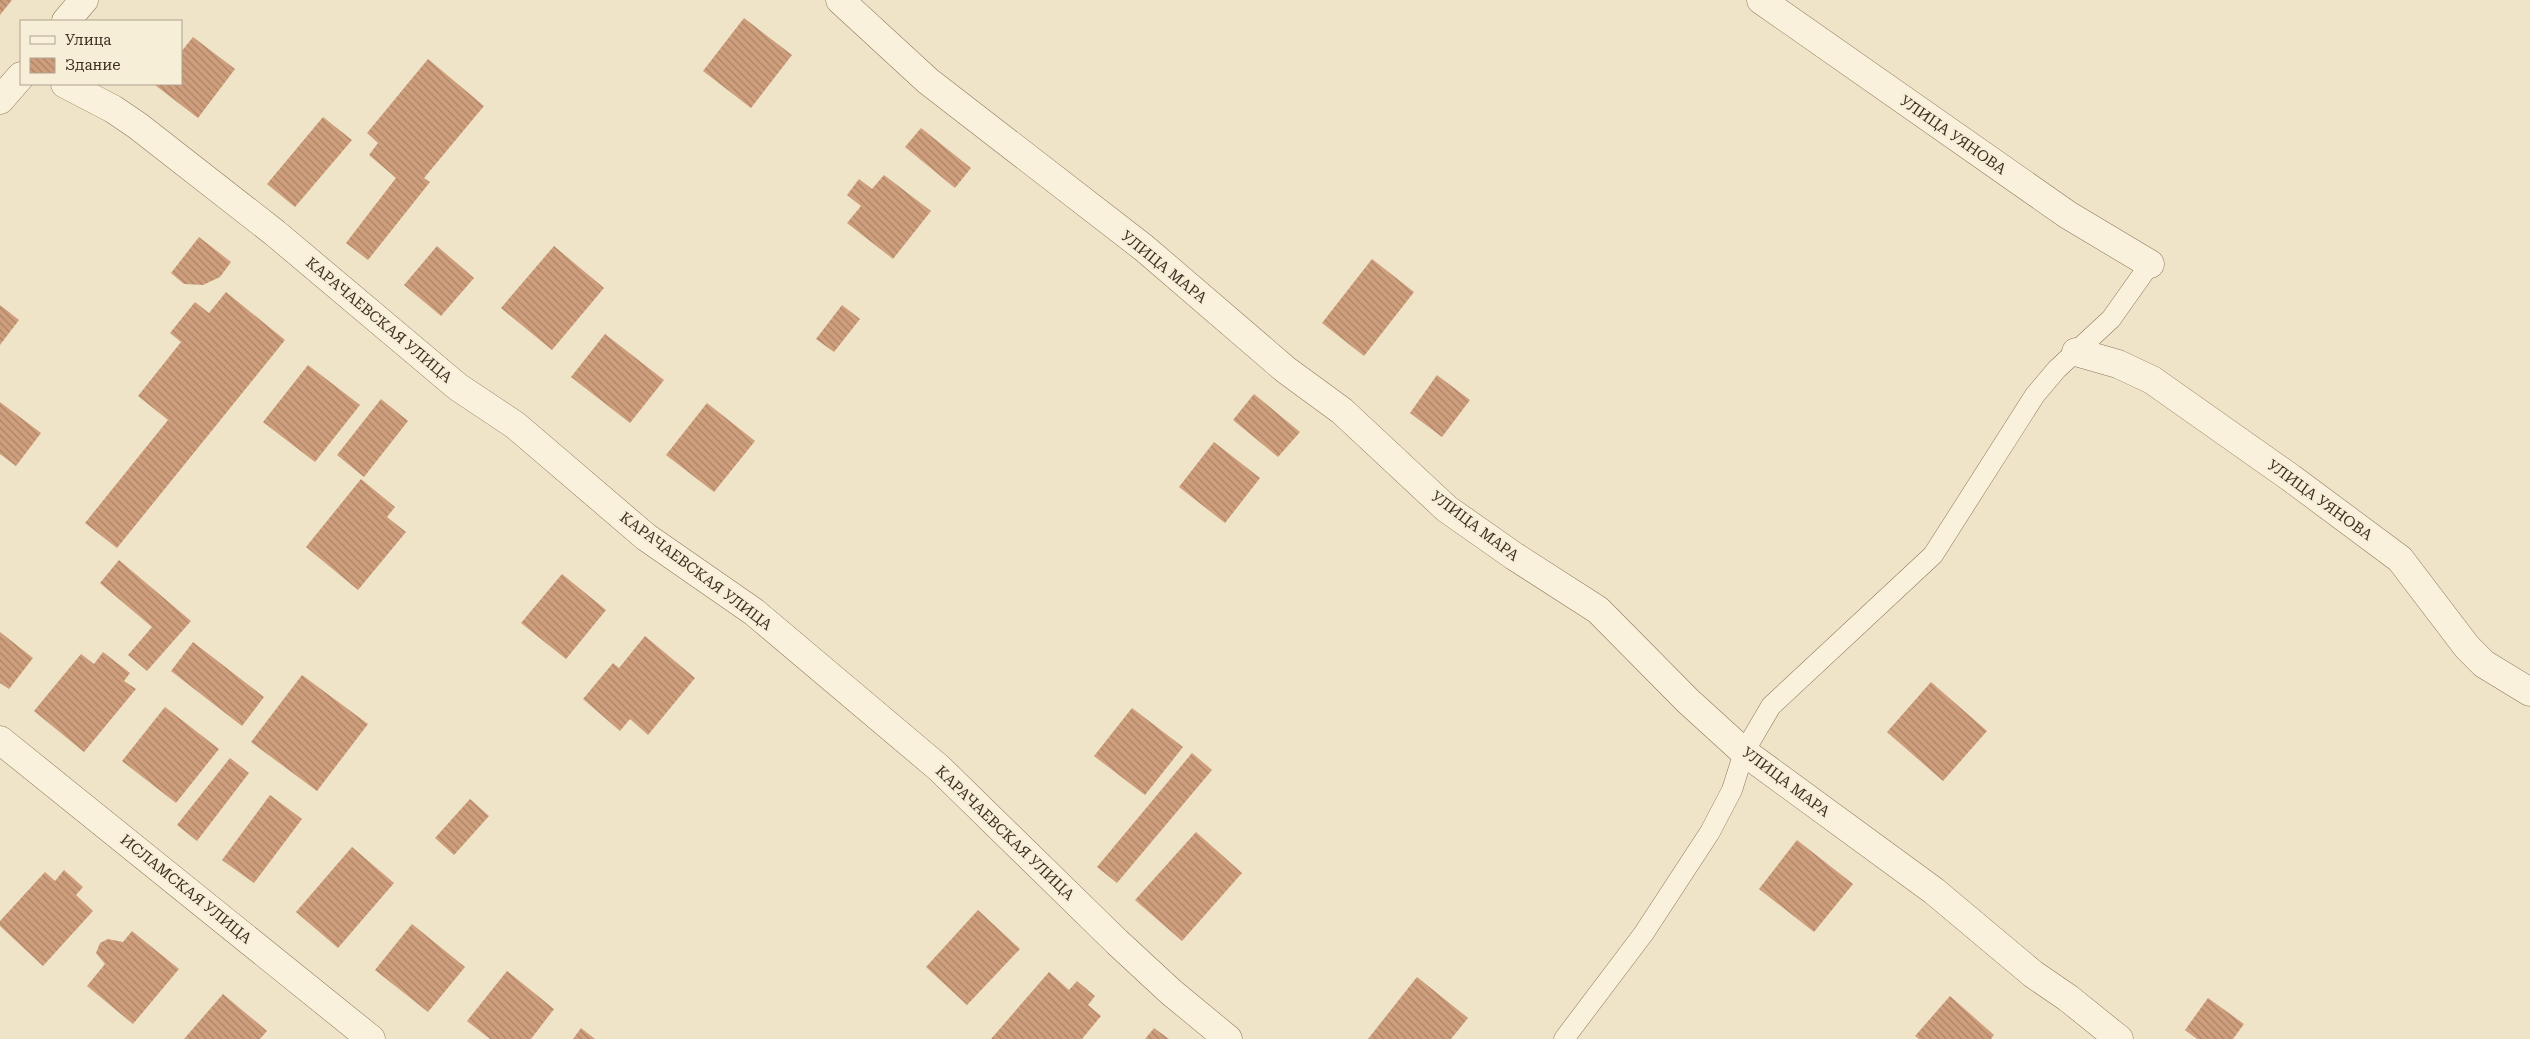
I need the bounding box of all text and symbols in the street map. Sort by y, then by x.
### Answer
legend [20,20,182,85]
text: Улица [65,31,111,49]
text: Здание [65,56,121,74]
street label: УЛИЦА УЯНОВА [1896,92,2010,179]
street label: УЛИЦА МАРА [1118,227,1211,307]
street label: КАРАЧАЕВСКАЯ УЛИЦА [302,253,456,387]
street label: УЛИЦА УЯНОВА [2264,456,2376,544]
street label: УЛИЦА МАРА [1428,487,1523,565]
street label: КАРАЧАЕВСКАЯ УЛИЦА [616,508,776,634]
street label: УЛИЦА МАРА [1739,743,1834,821]
street label: КАРАЧАЕВСКАЯ УЛИЦА [932,762,1078,904]
street label: ИСЛАМСКАЯ УЛИЦА [117,830,256,948]

